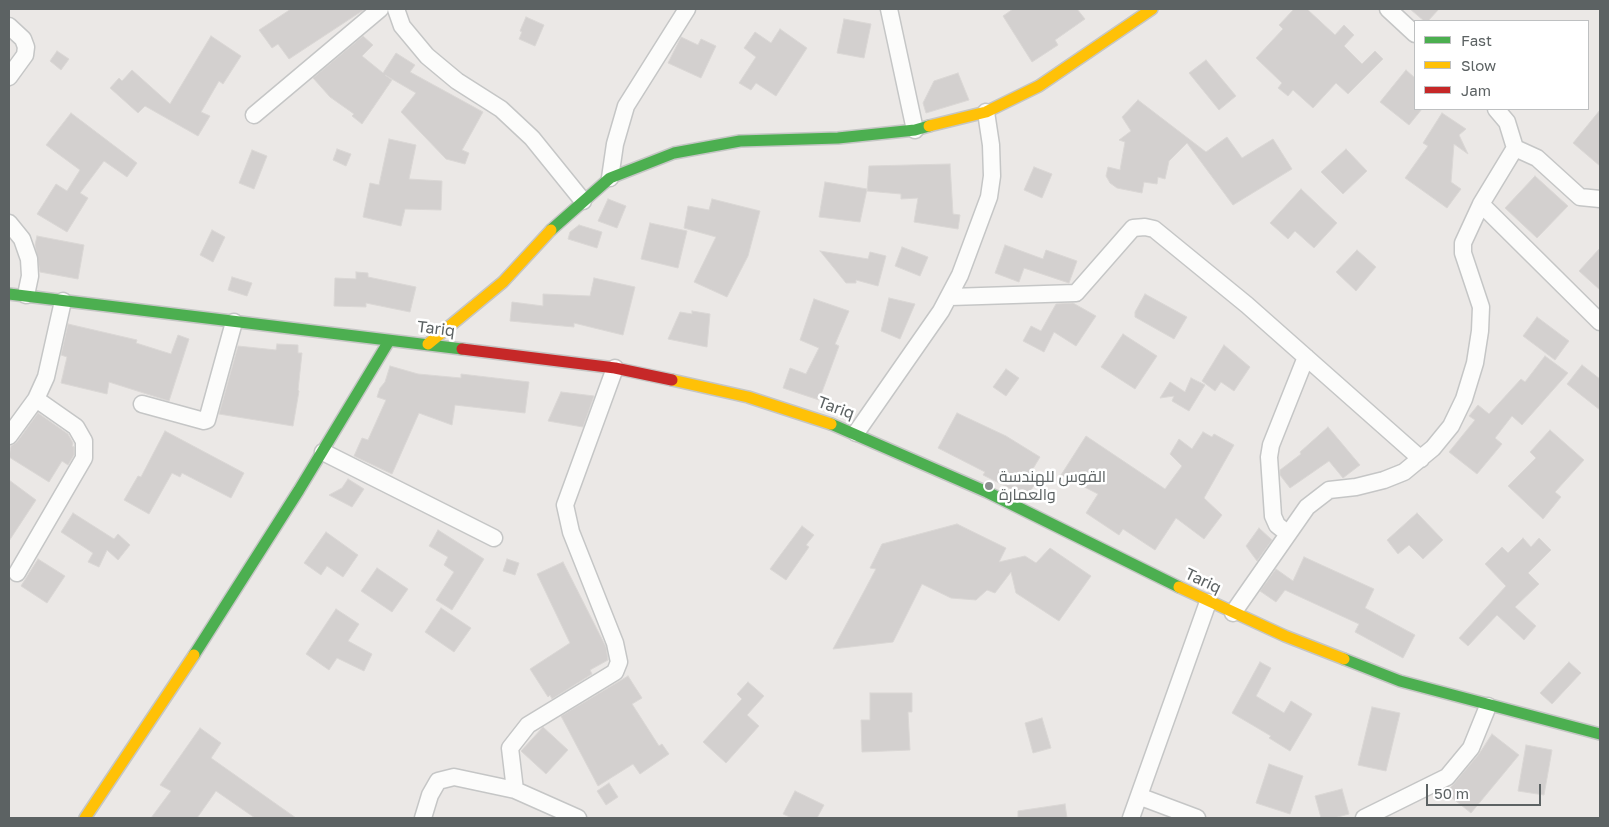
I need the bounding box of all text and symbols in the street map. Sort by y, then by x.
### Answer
legend [1414,20,1589,110]
text: Fast [1461,31,1492,49]
text: Slow [1461,56,1496,74]
text: Jam [1461,81,1491,99]
street label: Tariq [416,317,456,341]
street label: Tariq [815,392,857,424]
place label: القوس للهندسة والعمارة [999,467,1106,505]
marker: القوس للهندسة والعمارة [983,480,995,492]
street label: Tariq [1182,564,1224,598]
scale bar [1429,774,1544,806]
text: 50 m [1434,784,1469,802]

